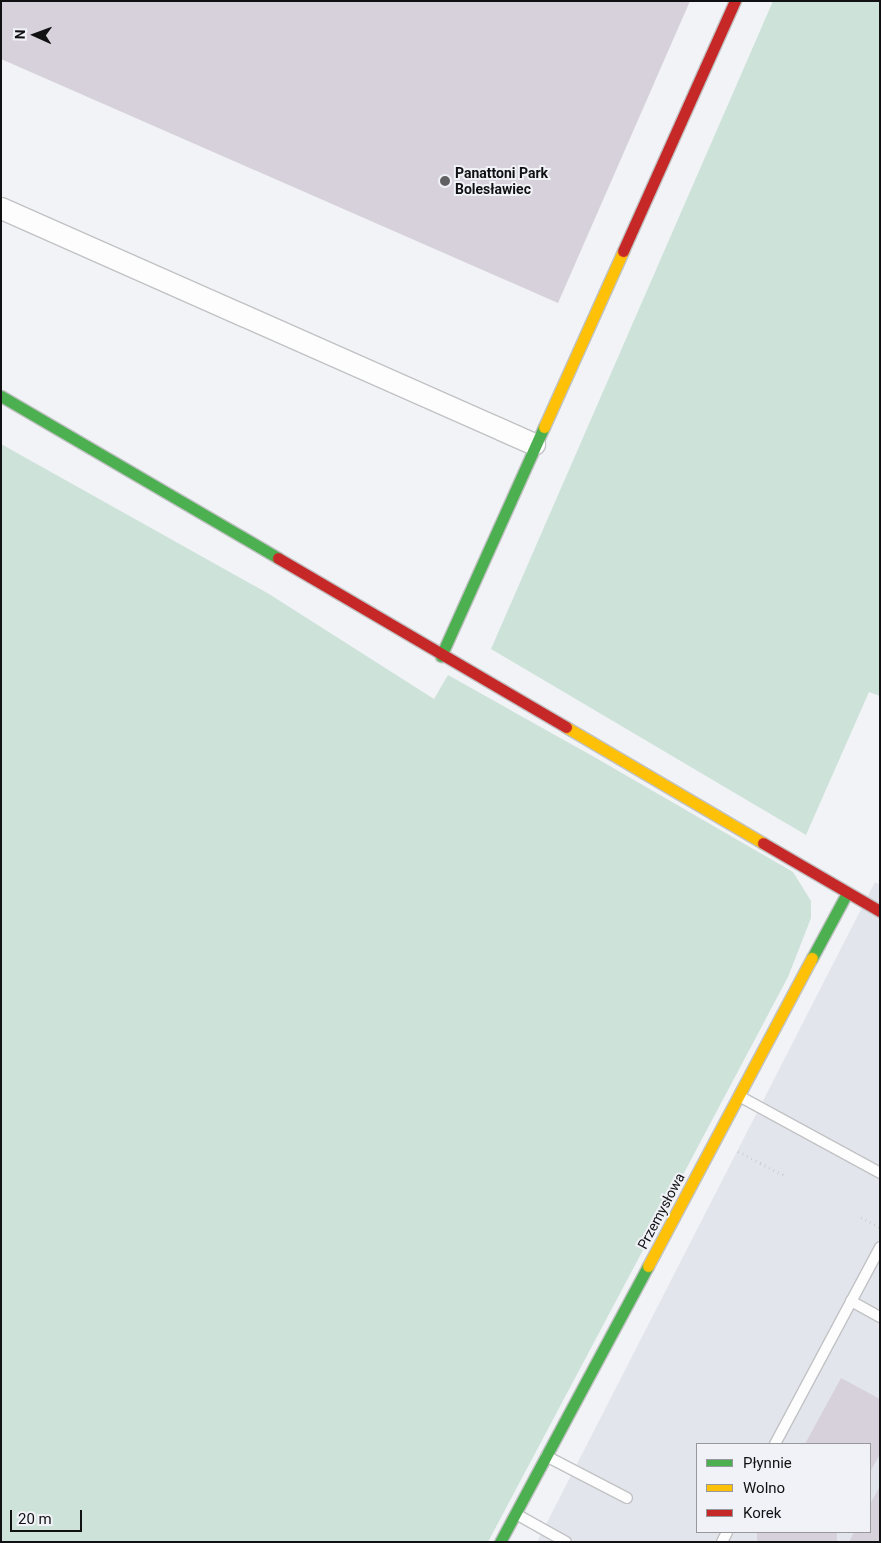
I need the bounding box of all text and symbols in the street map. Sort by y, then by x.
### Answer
north arrow [10,10,60,60]
text: N [12,29,28,40]
place label: Panattoni Park Bolesławiec [455,165,548,198]
marker: Panattoni Park Bolesławiec [439,175,451,187]
street label: Przemysłowa [634,1170,688,1252]
legend [696,1443,871,1533]
text: Płynnie [743,1454,792,1472]
text: Wolno [743,1479,785,1497]
scale bar [12,1500,85,1532]
text: Korek [743,1504,781,1522]
text: 20 m [18,1510,52,1528]

